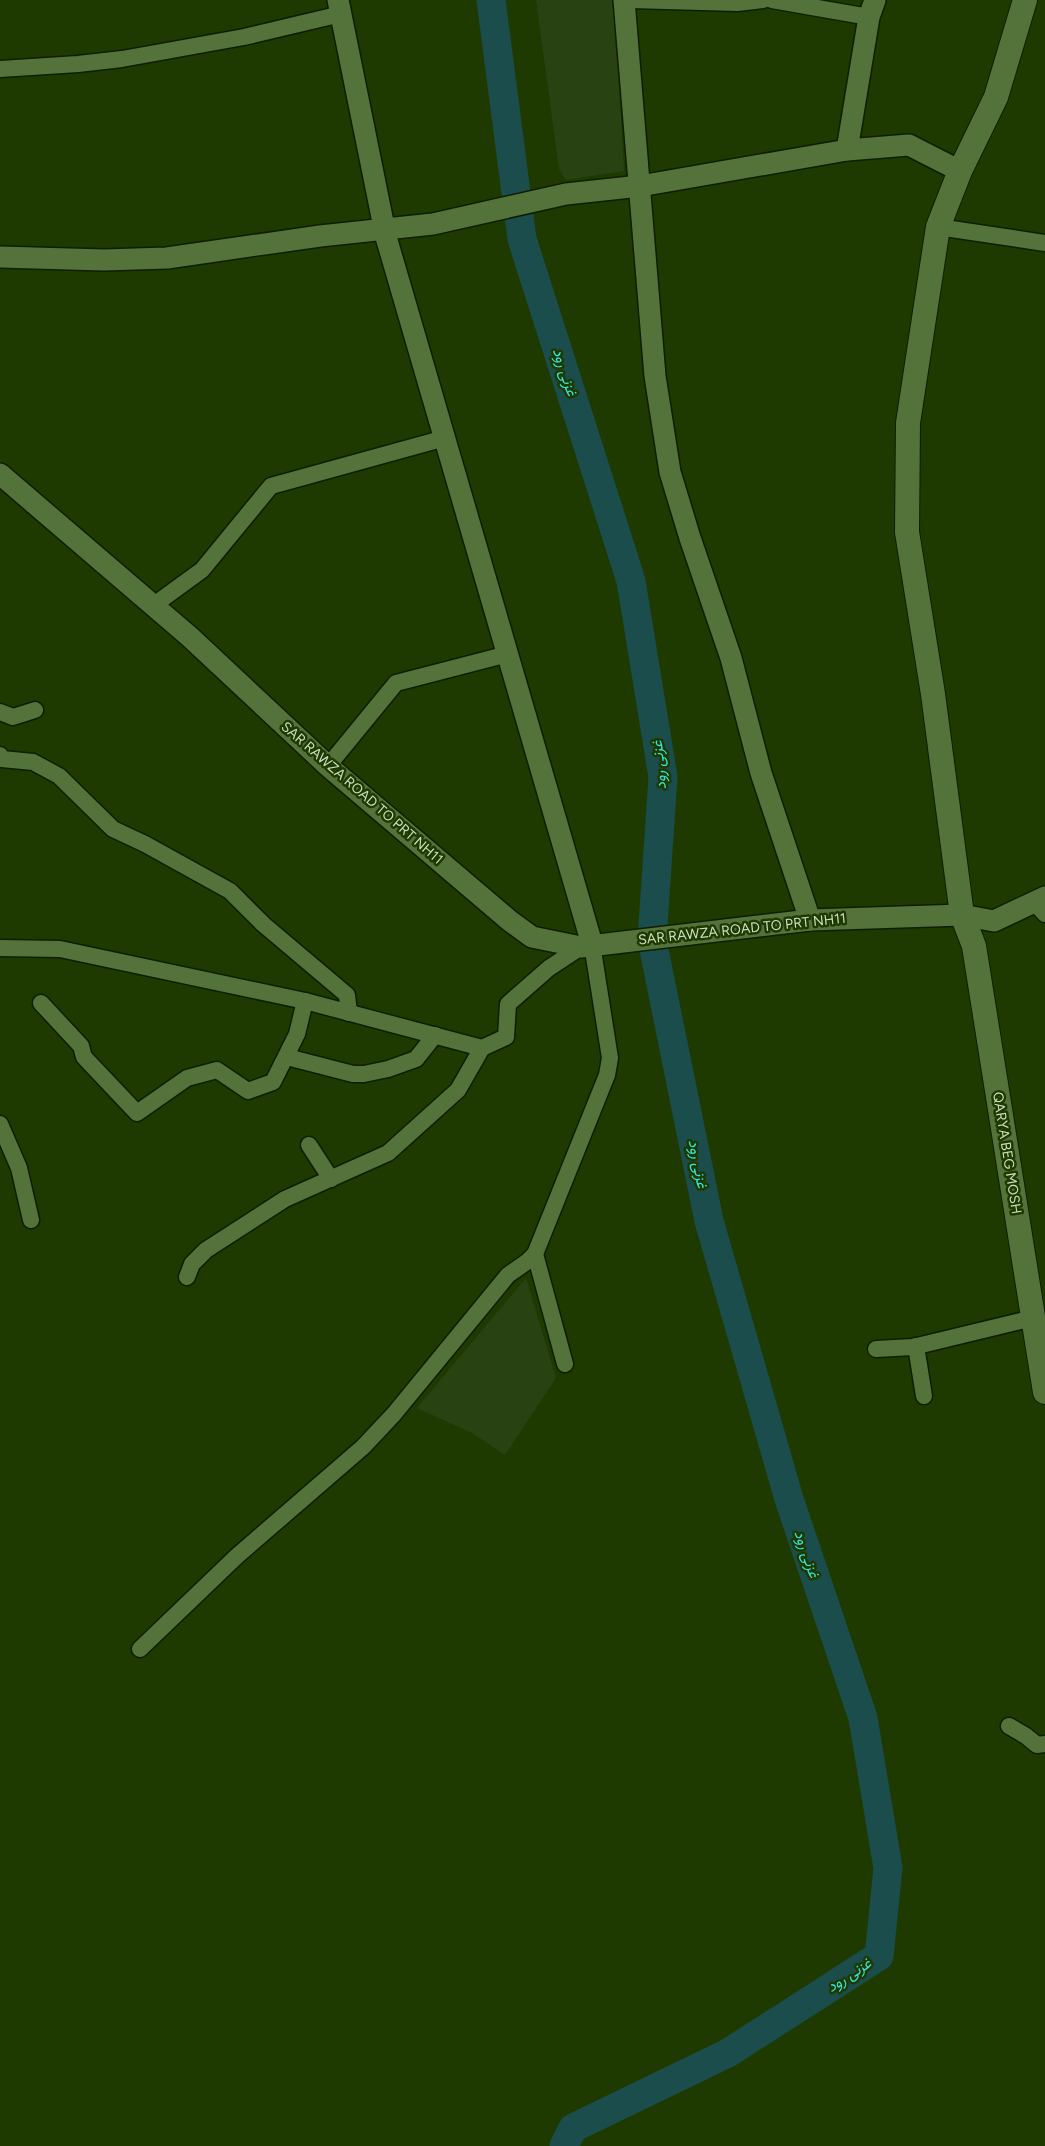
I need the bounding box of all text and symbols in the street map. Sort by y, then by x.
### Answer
water label: غزنی رود [549,346,582,399]
street label: SAR RAWZA ROAD TO PRT NH11 [278,718,446,868]
water label: غزنی رود [648,739,670,790]
street label: SAR RAWZA ROAD TO PRT NH11 [637,910,847,948]
street label: QARYA BEG MOSH [989,1091,1025,1215]
water label: غزنی رود [684,1138,712,1191]
water label: غزنی رود [791,1528,824,1581]
water label: غزنی رود [824,1953,875,1996]

